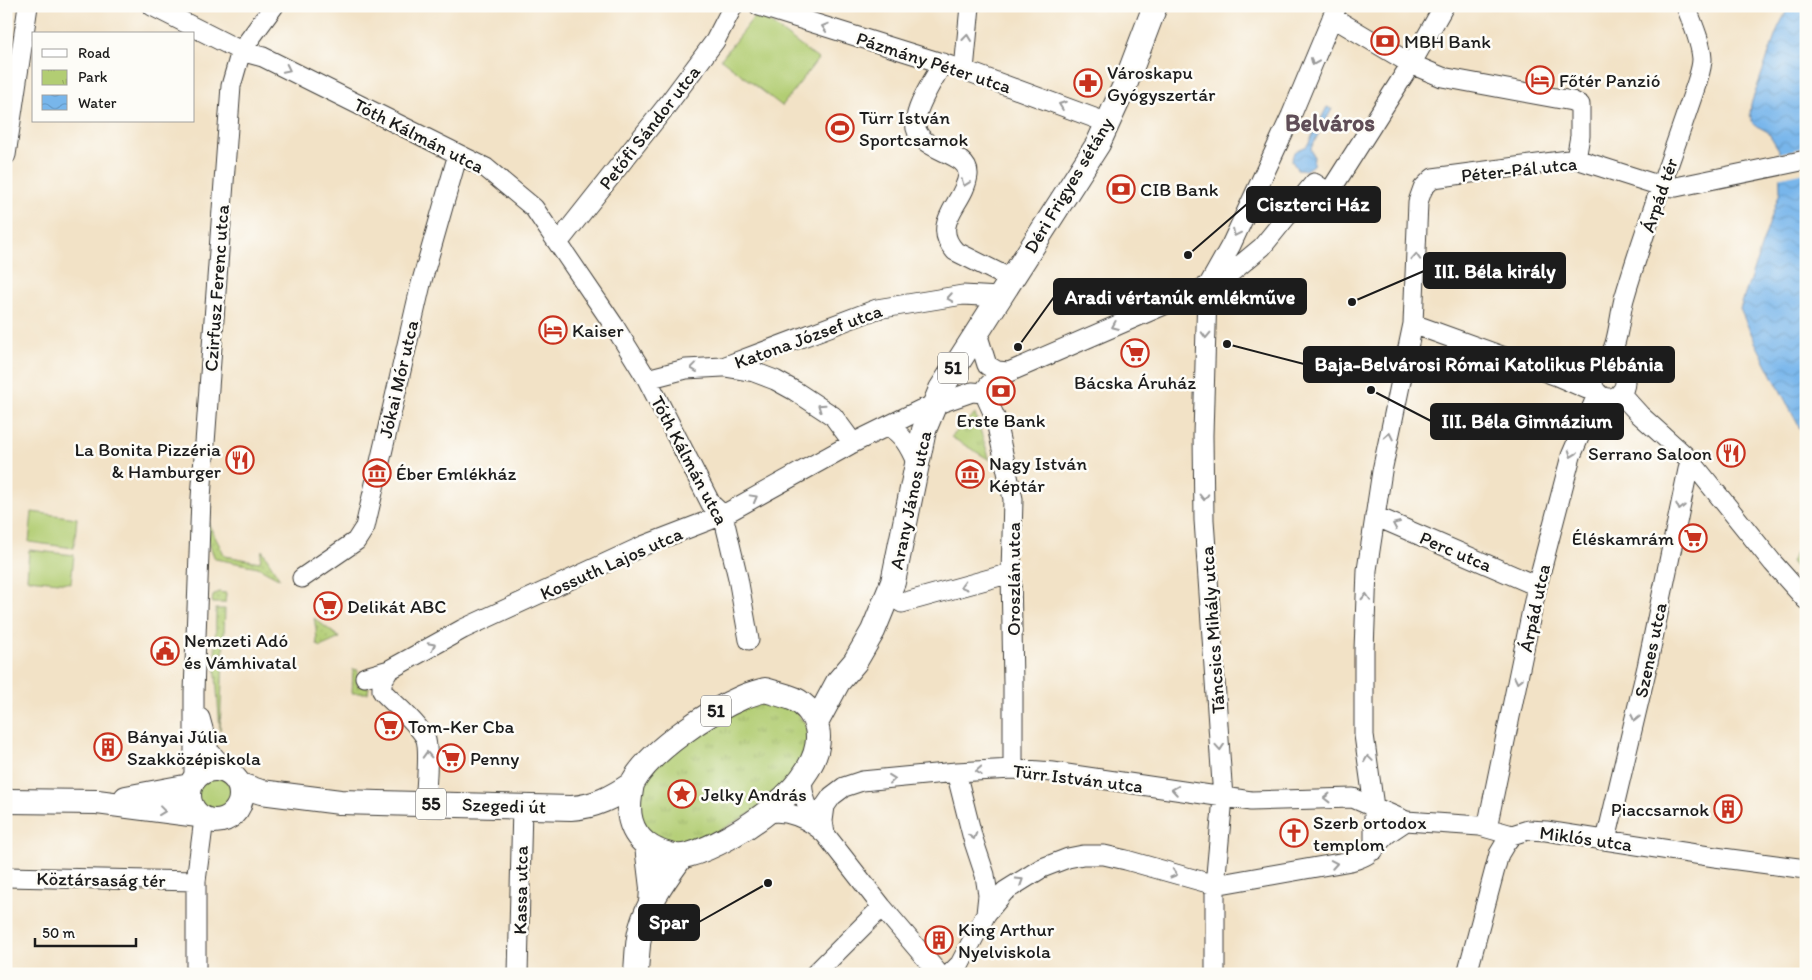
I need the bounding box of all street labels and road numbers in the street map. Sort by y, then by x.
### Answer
street label: Pázmány Péter utca [854,27,1014,98]
street label: Petőfi Sándor utca [594,60,705,194]
street label: Tóth Kálmán utca [350,93,488,178]
street label: Déri Frigyes sétány [1019,113,1118,257]
street label: Péter-Pál utca [1460,152,1578,187]
street label: Árpád tér [1636,154,1683,235]
street label: Czirfusz Ferenc utca [199,204,234,372]
street label: Katona József utca [731,299,885,374]
street label: Jókai Mór utca [374,318,423,440]
road number: 51 [938,352,968,383]
street label: Tóth Kálmán utca [646,392,733,529]
street label: Arany János utca [885,429,936,572]
street label: Kossuth Lajos utca [536,522,686,605]
street label: Oroszlán utca [1002,522,1025,636]
street label: Perc utca [1416,526,1495,577]
street label: Táncsics Mihály utca [1195,545,1230,715]
street label: Árpád utca [1514,562,1555,654]
street label: Szenes utca [1629,600,1672,700]
road number: 51 [701,696,731,726]
street label: Türr István utca [1012,759,1144,798]
road number: 55 [416,789,446,820]
street label: Szegedi út [461,793,547,818]
street label: Miklós utca [1538,821,1634,856]
street label: Kassa utca [508,845,533,935]
street label: Köztársaság tér [36,867,167,892]

